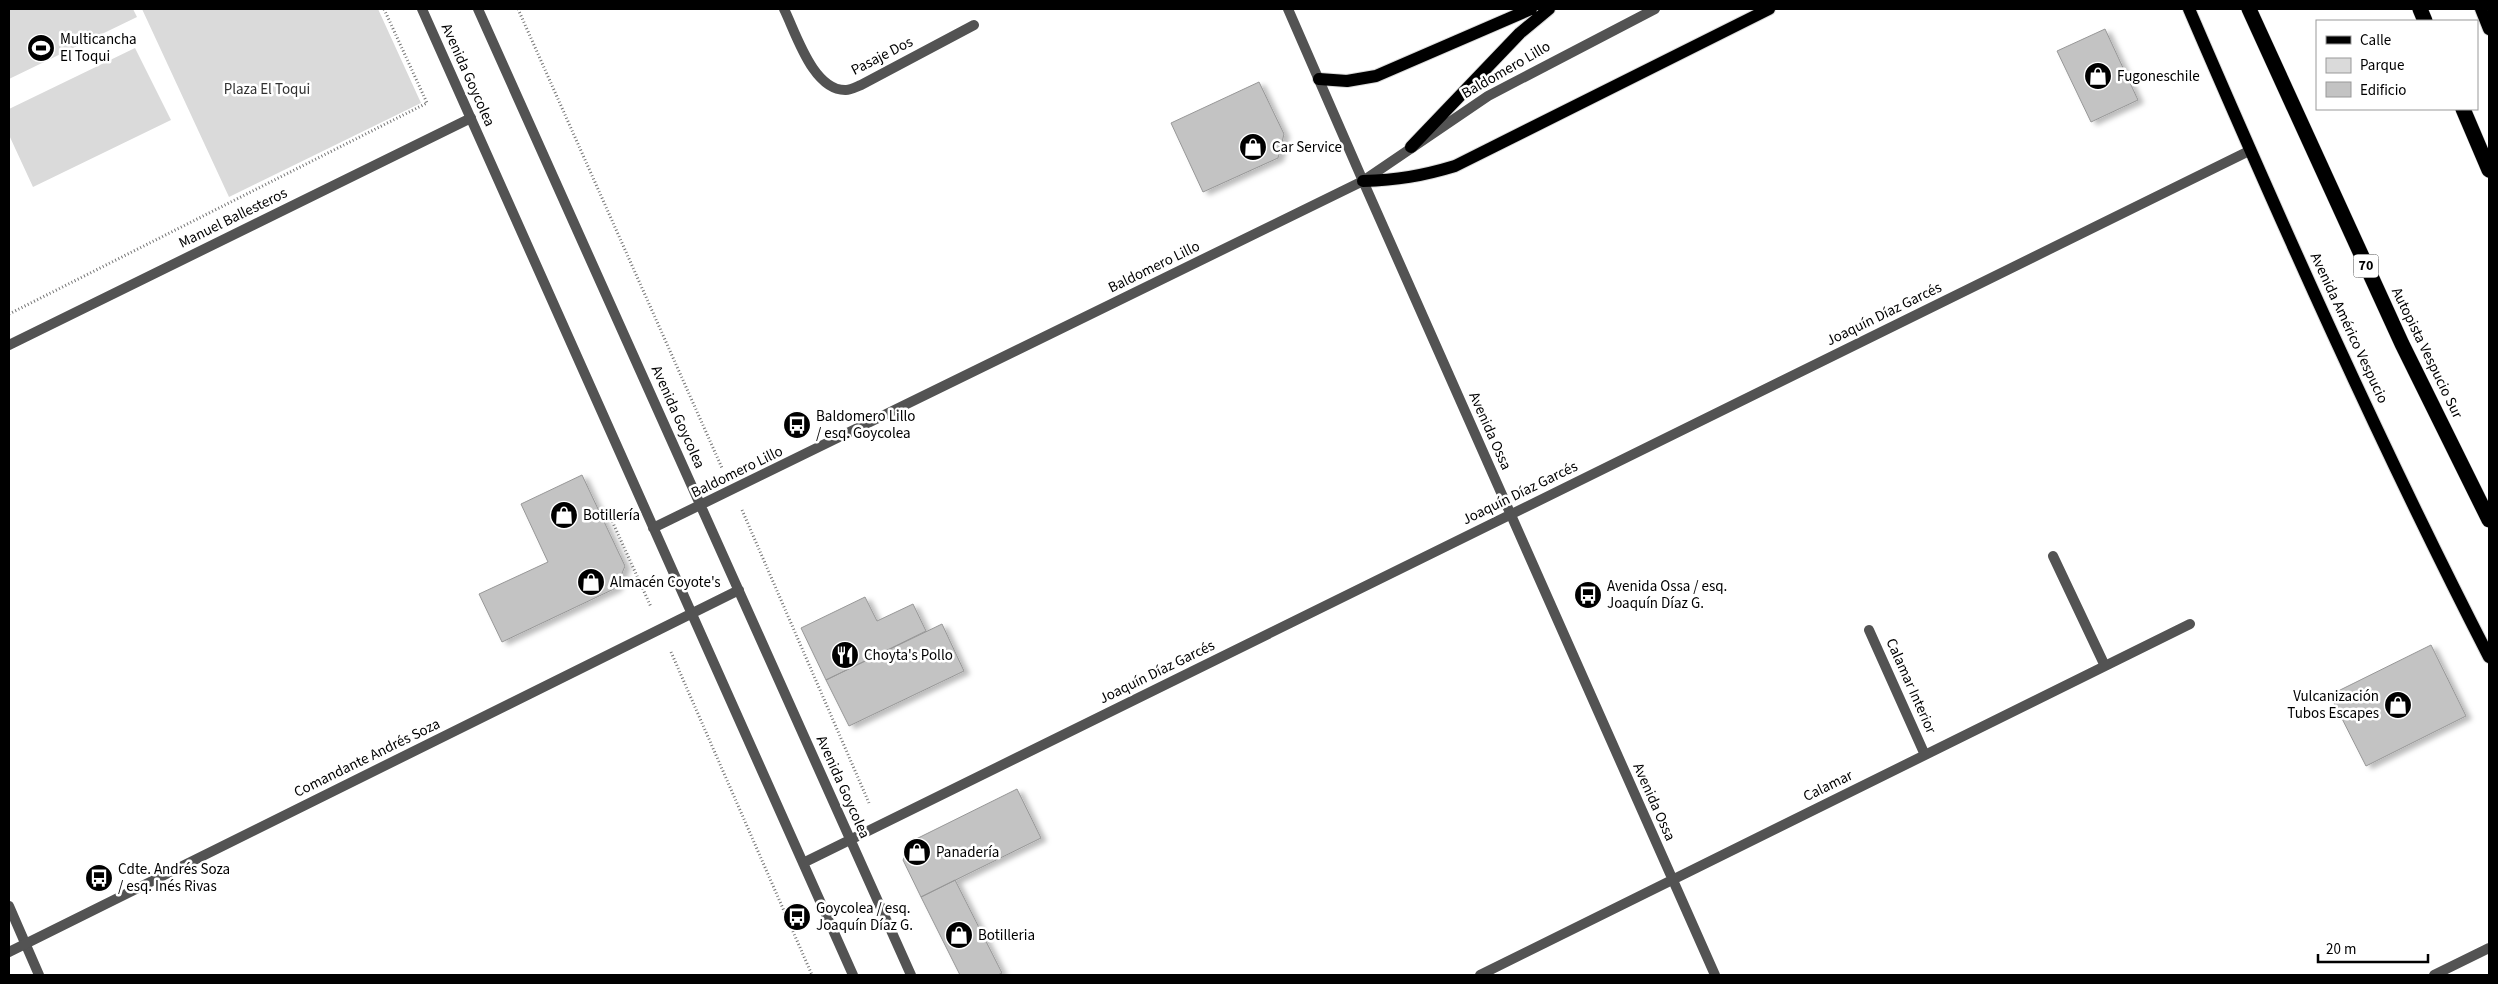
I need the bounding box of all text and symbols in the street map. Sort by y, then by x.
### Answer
street label: Avenida Goycolea [436,20,500,130]
legend [2316,20,2478,110]
place label: Multicancha El Toqui [60,29,137,67]
text: Calle [2360,30,2391,51]
street label: Pasaje Dos [847,31,917,81]
sports icon: Multicancha El Toqui [26,33,56,63]
street label: Baldomero Lillo [1458,36,1554,104]
text: Parque [2360,55,2404,76]
shop icon: Fugoneschile [2083,61,2113,91]
place label: Fugoneschile [2117,66,2200,87]
park label: Plaza El Toqui [224,79,310,100]
text: Edificio [2360,80,2407,101]
shop icon: Car Service [1238,132,1268,162]
place label: Car Service [1272,137,1342,158]
street label: Manuel Ballesteros [175,183,291,253]
street label: Baldomero Lillo [1105,236,1203,298]
street label: Avenida Américo Vespucio [2305,249,2393,407]
road number: 70 [2354,255,2378,278]
street label: Joaquín Díaz Garcés [1823,277,1945,351]
street label: Autopista Vespucio Sur [2386,284,2468,423]
street label: Avenida Goycolea [646,362,710,472]
street label: Avenida Ossa [1463,389,1517,473]
place label: Baldomero Lillo / esq. Goycolea [816,406,915,444]
bus stop icon: Baldomero Lillo / esq. Goycolea [782,410,812,440]
street label: Baldomero Lillo [688,441,786,503]
street label: Joaquín Díaz Garcés [1459,456,1581,530]
shop icon: Botillería [549,500,579,530]
place label: Botillería [583,505,640,526]
shop icon: Almacén Coyote's [576,567,606,597]
place label: Almacén Coyote's [610,572,721,593]
place label: Avenida Ossa / esq. Joaquín Díaz G. [1607,576,1727,614]
bus stop icon: Avenida Ossa / esq. Joaquín Díaz G. [1573,580,1603,610]
street label: Joaquín Díaz Garcés [1096,635,1218,709]
street label: Calamar Interior [1881,635,1942,738]
restaurant icon: Choyta's Pollo [830,640,860,670]
place label: Choyta's Pollo [864,645,953,666]
place label: Vulcanización Tubos Escapes [2287,686,2379,724]
shop icon: Vulcanización Tubos Escapes [2383,690,2413,720]
street label: Comandante Andrés Soza [290,713,444,803]
street label: Avenida Goycolea [811,732,875,842]
street label: Avenida Ossa [1627,760,1681,844]
street label: Calamar [1800,765,1857,807]
shop icon: Panadería [902,837,932,867]
place label: Panadería [936,842,999,863]
place label: Cdte. Andrés Soza / esq. Inés Rivas [118,859,230,897]
bus stop icon: Cdte. Andrés Soza / esq. Inés Rivas [84,863,114,893]
place label: Goycolea / esq. Joaquín Díaz G. [816,898,913,936]
bus stop icon: Goycolea / esq. Joaquín Díaz G. [782,902,812,932]
shop icon: Botilleria [944,920,974,950]
place label: Botilleria [978,925,1035,946]
scale bar [2318,932,2428,964]
text: 20 m [2326,939,2356,960]

